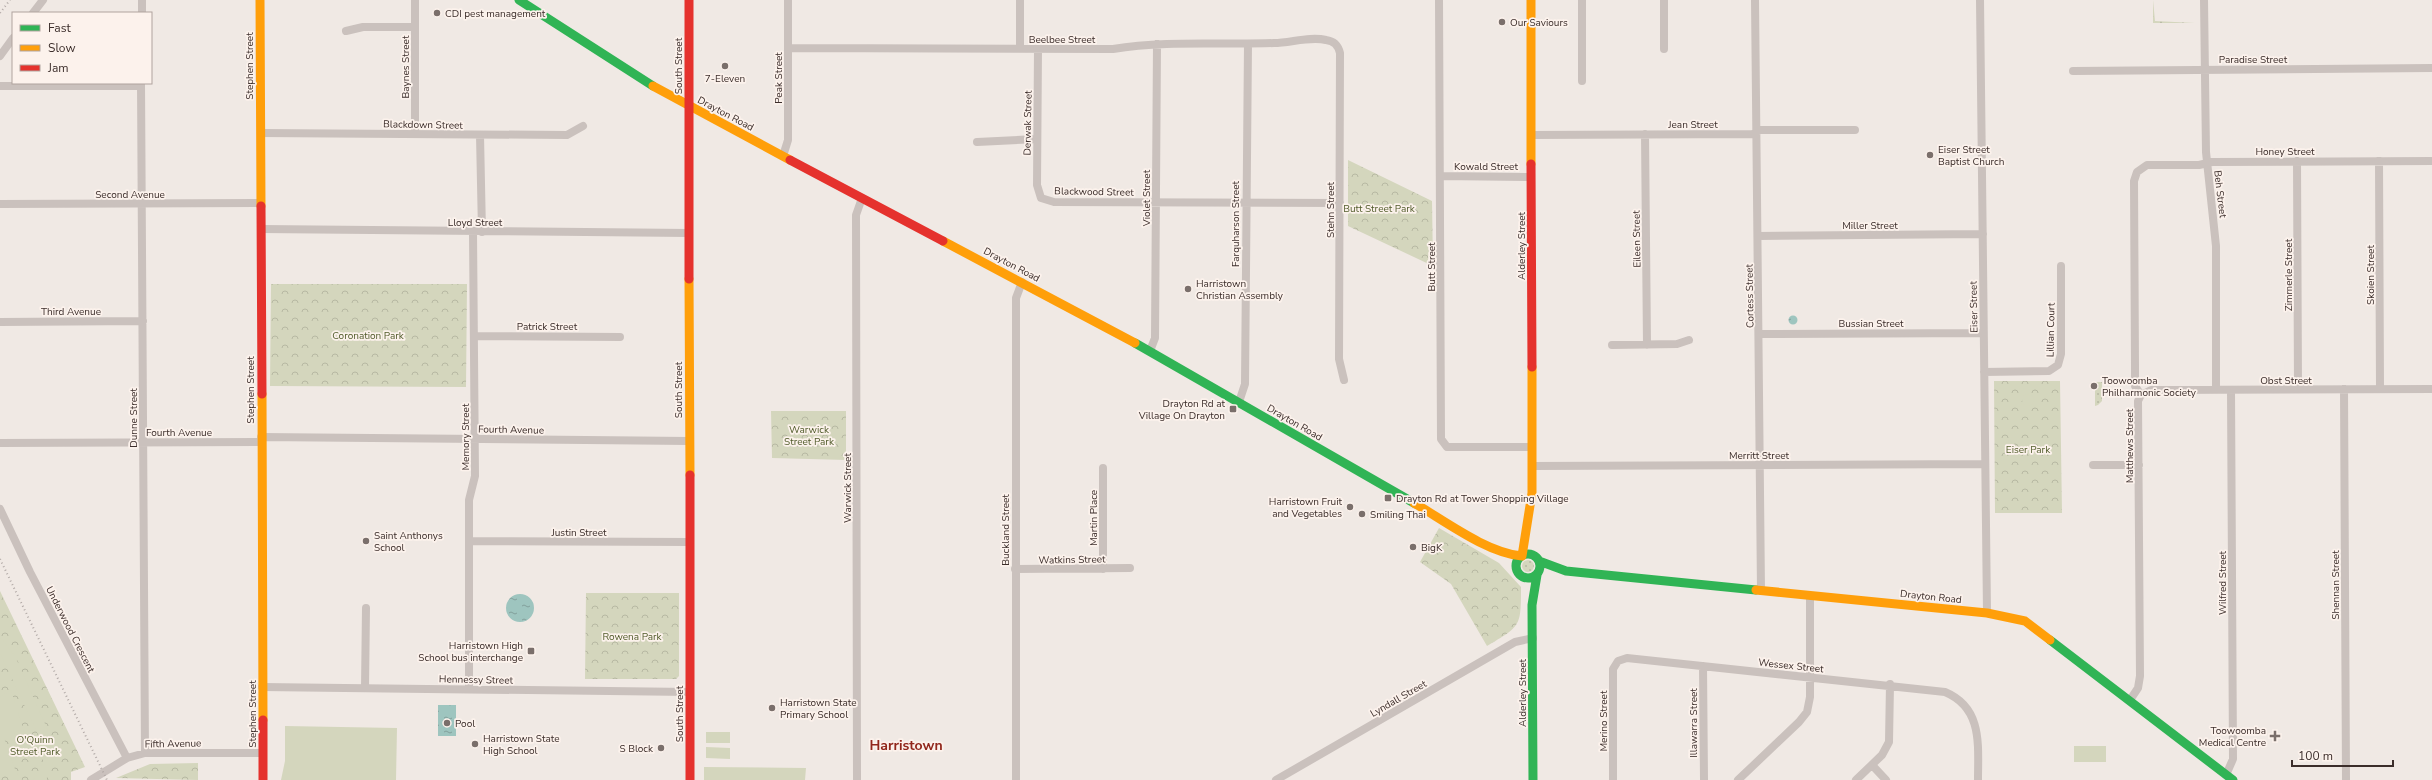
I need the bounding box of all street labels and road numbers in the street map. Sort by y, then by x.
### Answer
street label: Stephen Street [243,32,257,100]
street label: Beelbee Street [1029,33,1096,47]
street label: Baynes Street [399,35,413,98]
street label: South Street [672,37,686,94]
street label: Peak Street [772,52,786,104]
street label: Paradise Street [2219,53,2288,67]
street label: Derwak Street [1020,90,1036,156]
street label: Drayton Road [695,93,756,135]
street label: Blackdown Street [383,117,463,133]
street label: Jean Street [1667,118,1718,132]
street label: Honey Street [2255,145,2315,159]
street label: Kowald Street [1454,160,1518,174]
street label: Violet Street [1140,169,1154,227]
street label: Beh Street [2210,170,2230,219]
street label: Farquharson Street [1229,181,1243,267]
street label: Stehn Street [1324,181,1338,238]
street label: Blackwood Street [1054,184,1134,200]
street label: Second Avenue [95,188,165,202]
street label: Eileen Street [1629,210,1644,268]
street label: Alderley Street [1515,211,1529,280]
street label: Lloyd Street [448,216,503,230]
street label: Miller Street [1842,219,1898,233]
street label: Zimmerle Street [2282,238,2296,311]
street label: Butt Street [1425,242,1439,292]
street label: Drayton Road [981,244,1042,286]
street label: Skoien Street [2364,245,2378,305]
street label: Cortess Street [1742,263,1758,328]
street label: Eiser Street [1967,281,1981,333]
street label: Lillian Court [2044,302,2058,357]
street label: Third Avenue [41,305,101,319]
street label: Bussian Street [1838,317,1904,331]
street label: Patrick Street [517,320,578,334]
street label: Stephen Street [244,356,258,424]
street label: South Street [672,361,686,418]
street label: Obst Street [2260,374,2312,388]
street label: Dunne Street [127,388,141,448]
street label: Drayton Road [1264,401,1325,445]
street label: Memory Street [459,403,473,470]
street label: Matthews Street [2123,408,2137,483]
street label: Fourth Avenue [478,422,544,438]
street label: Fourth Avenue [146,426,212,440]
street label: Merritt Street [1729,449,1790,463]
street label: Warwick Street [841,453,855,523]
street label: Martin Place [1087,490,1101,546]
street label: Buckland Street [999,494,1013,566]
street label: Justin Street [551,526,607,540]
street label: Wilfred Street [2216,550,2230,615]
street label: Shennan Street [2329,550,2343,620]
street label: Watkins Street [1038,552,1106,568]
street label: Underwood Crescent [42,584,98,676]
street label: Drayton Road [1899,587,1963,607]
street label: Wessex Street [1757,656,1825,676]
street label: Alderley Street [1516,658,1530,727]
street label: Hennessy Street [439,672,514,688]
street label: Lyndall Street [1368,677,1430,721]
street label: Stephen Street [246,680,260,748]
street label: South Street [673,685,687,742]
street label: Illawarra Street [1687,688,1701,758]
street label: Merino Street [1597,690,1611,751]
street label: Fifth Avenue [145,737,201,751]

